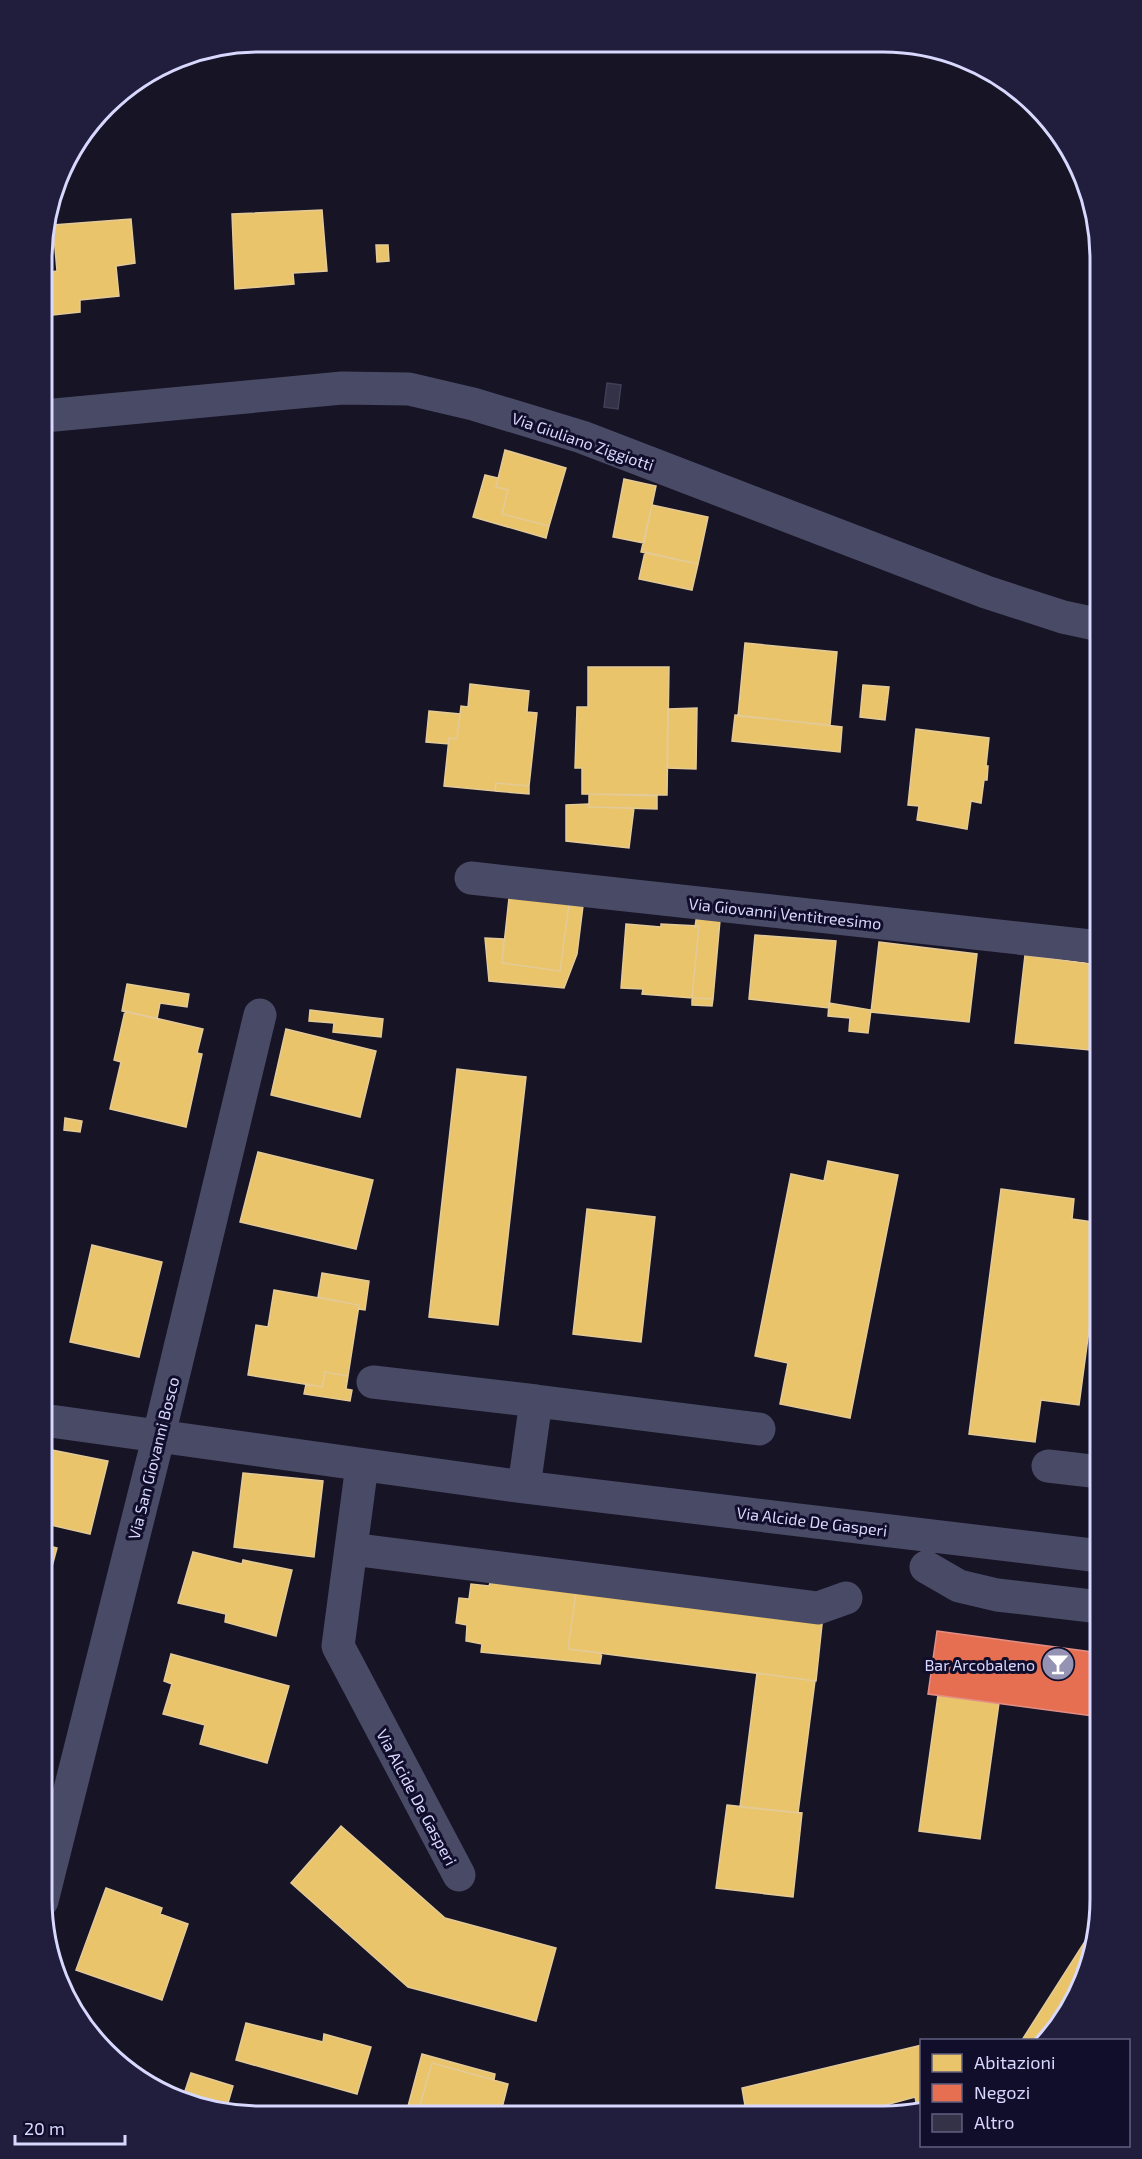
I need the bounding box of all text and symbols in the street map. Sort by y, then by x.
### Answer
street label: Via Giuliano Ziggiotti [510,408,656,474]
street label: Via Giovanni Ventitreesimo [688,893,882,933]
street label: Via San Giovanni Bosco [124,1375,182,1541]
street label: Via Alcide De Gasperi [736,1502,888,1540]
bar icon: Bar Arcobaleno [1040,1646,1076,1682]
place label: Bar Arcobaleno [924,1655,1035,1674]
street label: Via Alcide De Gasperi [373,1726,461,1868]
legend [920,2039,1130,2147]
text: Abitazioni [974,2051,1055,2073]
text: Negozi [974,2081,1030,2103]
scale bar [15,2108,124,2146]
text: Altro [974,2111,1014,2133]
text: 20 m [24,2117,65,2139]

